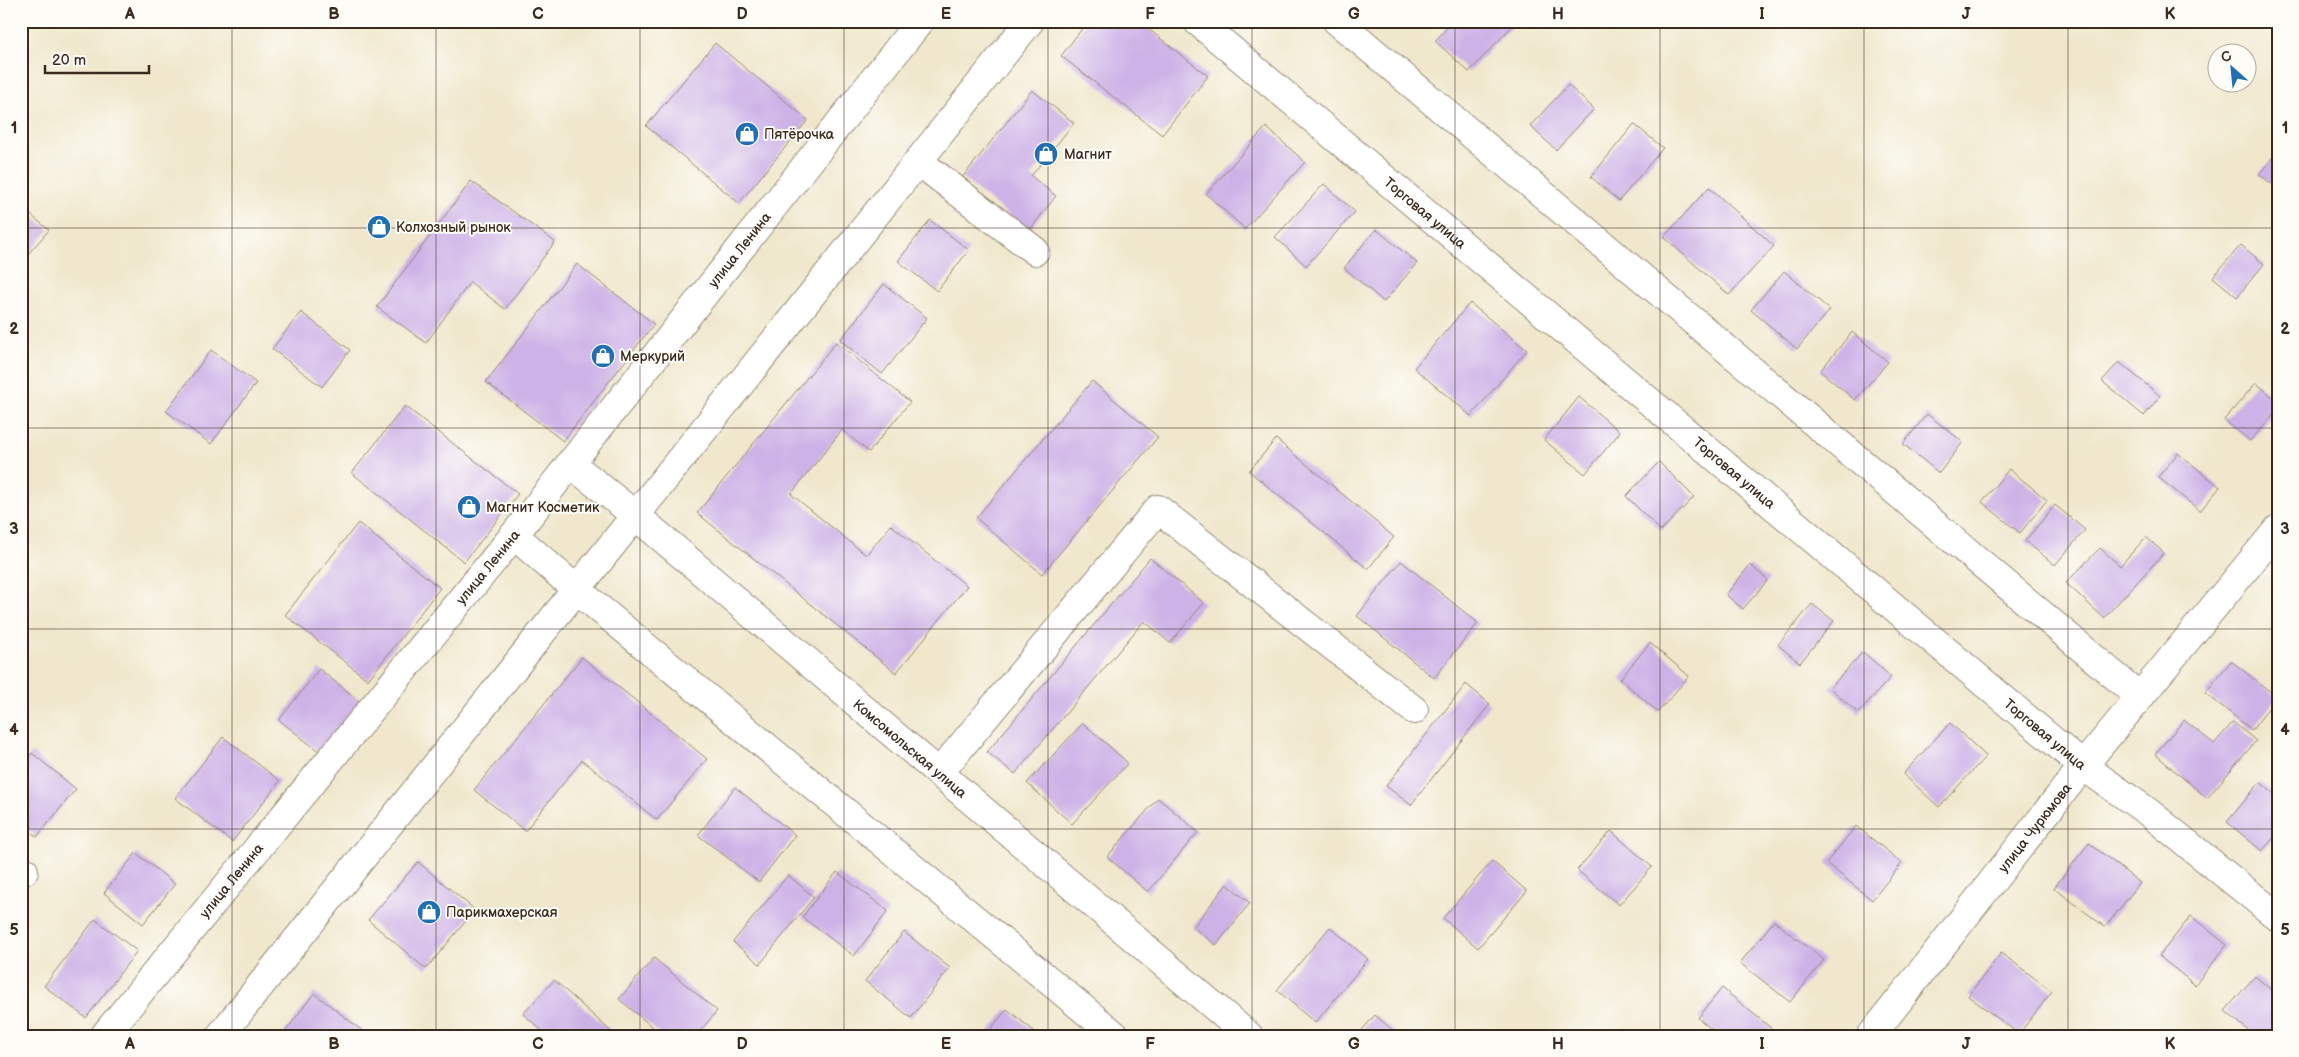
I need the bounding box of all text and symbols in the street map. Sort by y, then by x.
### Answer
text: A [124,5,135,24]
text: B [328,5,340,24]
text: C [532,5,544,24]
text: D [736,5,748,24]
text: E [941,5,951,24]
text: F [1145,5,1155,24]
text: G [1348,5,1360,24]
text: H [1552,5,1564,24]
text: I [1759,5,1765,24]
text: J [1962,5,1971,24]
text: K [2165,5,2176,24]
scale bar [45,42,149,74]
north arrow [2206,42,2256,92]
text: С [2218,47,2235,67]
text: 20 m [52,51,86,70]
text: 1 [11,119,17,138]
text: 1 [2282,119,2288,138]
shop icon: Пятёрочка [734,121,760,147]
place label: Пятёрочка [764,126,835,143]
shop icon: Магнит [1033,141,1059,167]
place label: Магнит [1064,146,1112,163]
street label: Торговая улица [1381,174,1470,252]
street label: улица Ленина [704,208,775,291]
shop icon: Колхозный рынок [366,214,392,240]
place label: Колхозный рынок [396,219,511,236]
text: 2 [9,320,19,339]
text: 2 [2280,320,2290,339]
shop icon: Меркурий [590,343,616,369]
place label: Меркурий [620,348,685,365]
street label: Торговая улица [1690,434,1779,512]
shop icon: Магнит Косметик [456,494,482,520]
place label: Магнит Косметик [486,499,600,516]
text: 3 [9,520,19,539]
text: 3 [2280,520,2290,539]
street label: улица Ленина [452,526,524,608]
street label: Комсомольская улица [850,695,971,802]
street label: Торговая улица [2001,695,2090,774]
text: 4 [9,721,19,740]
text: 4 [2280,721,2290,740]
street label: улица Чурюмова [1994,779,2075,876]
street label: улица Ленина [196,839,267,921]
shop icon: Парикмахерская [416,899,442,925]
place label: Парикмахерская [446,904,558,921]
text: 5 [9,921,19,940]
text: 5 [2280,921,2290,940]
text: A [124,1035,135,1054]
text: B [328,1035,340,1054]
text: C [532,1035,544,1054]
text: D [736,1035,748,1054]
text: E [941,1035,951,1054]
text: F [1145,1035,1155,1054]
text: G [1348,1035,1360,1054]
text: H [1552,1035,1564,1054]
text: I [1759,1035,1765,1054]
text: J [1962,1035,1971,1054]
text: K [2165,1035,2176,1054]

